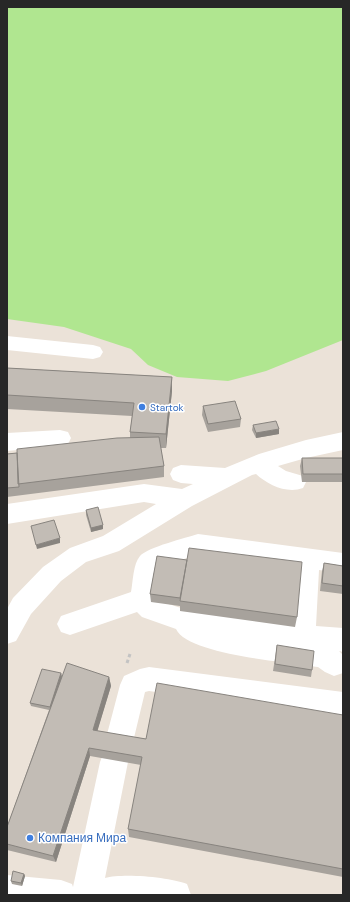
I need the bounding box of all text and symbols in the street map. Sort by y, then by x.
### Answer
place label: Startok [150,401,184,414]
marker: Startok [137,402,147,412]
place label: Компания Мира [38,830,126,846]
marker: Компания Мира [25,833,35,843]

